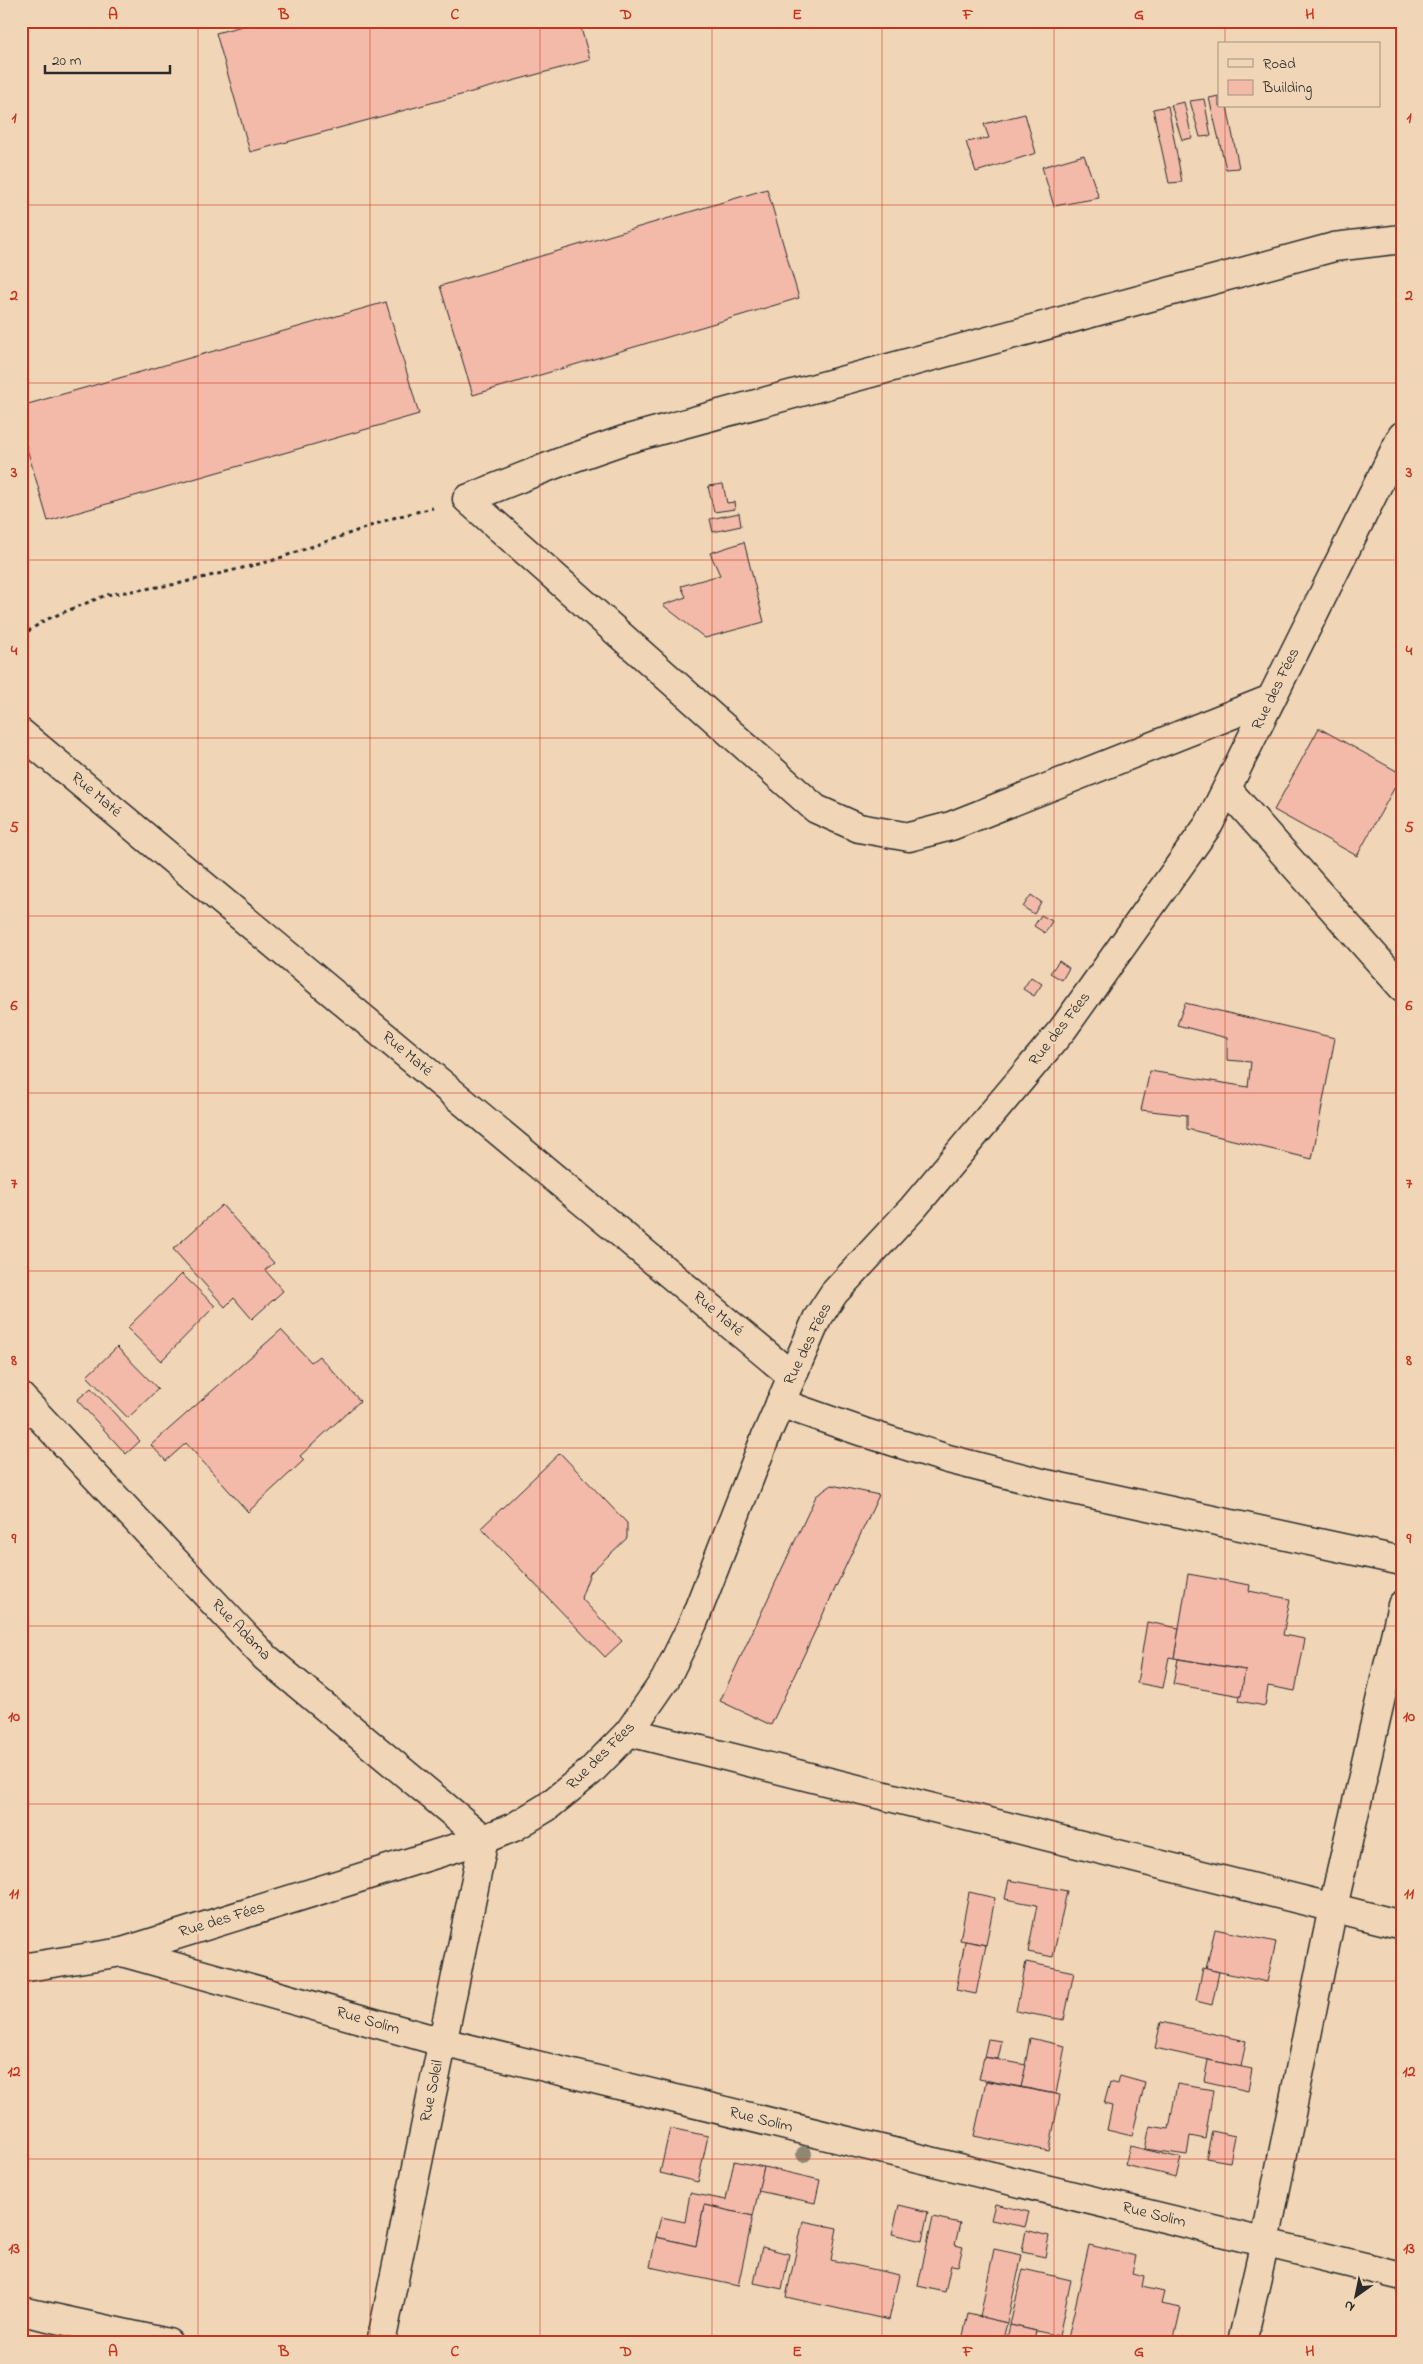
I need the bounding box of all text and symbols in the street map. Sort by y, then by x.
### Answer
text: A [108,3,118,27]
text: B [278,3,290,27]
text: C [451,3,460,27]
text: D [619,3,632,27]
text: E [792,3,802,27]
text: F [962,3,974,27]
text: G [1134,3,1144,27]
text: H [1305,3,1315,27]
scale bar [45,42,170,74]
legend [1218,42,1380,108]
text: 20 m [52,50,82,72]
text: Road [1263,53,1296,75]
text: Building [1262,77,1312,100]
text: 1 [11,106,17,130]
text: 1 [1406,106,1412,130]
text: 2 [9,284,18,308]
text: 2 [1404,284,1413,308]
text: 3 [10,461,18,485]
text: 3 [1405,461,1413,485]
text: 4 [10,639,18,663]
text: 4 [1405,639,1413,663]
street label: Rue des Fées [1246,644,1306,734]
street label: Rue Maté [65,767,127,824]
text: 5 [9,816,19,840]
text: 5 [1404,816,1414,840]
street label: Rue des Fées [1023,987,1097,1071]
text: 6 [9,994,18,1018]
text: 6 [1404,994,1413,1018]
street label: Rue Maté [376,1026,438,1083]
text: 7 [11,1172,18,1196]
text: 7 [1406,1172,1413,1196]
street label: Rue Maté [687,1286,749,1343]
street label: Rue des Fées [778,1299,838,1389]
text: 8 [10,1349,17,1373]
text: 8 [1405,1349,1412,1373]
text: 9 [11,1527,17,1551]
text: 9 [1406,1527,1412,1551]
street label: Rue Adama [205,1594,277,1666]
text: 10 [8,1705,20,1729]
text: 10 [1403,1705,1415,1729]
street label: Rue des Fées [561,1716,641,1796]
text: 11 [9,1882,20,1906]
text: 11 [1404,1882,1415,1906]
street label: Rue des Fées [176,1896,268,1944]
street label: Rue Solim [333,2000,403,2042]
street label: Rue Soleil [414,2058,450,2124]
text: 12 [7,2060,21,2084]
text: 12 [1402,2060,1416,2084]
street label: Rue Solim [726,2100,796,2140]
street label: Rue Solim [1119,2195,1189,2235]
text: 13 [8,2237,20,2261]
text: 13 [1403,2237,1415,2261]
north arrow [1330,2272,1380,2322]
text: N [1340,2294,1359,2317]
text: A [108,2340,118,2364]
text: B [278,2340,290,2364]
text: C [451,2340,460,2364]
text: D [619,2340,632,2364]
text: E [792,2340,802,2364]
text: F [962,2340,974,2364]
text: G [1134,2340,1144,2364]
text: H [1305,2340,1315,2364]

